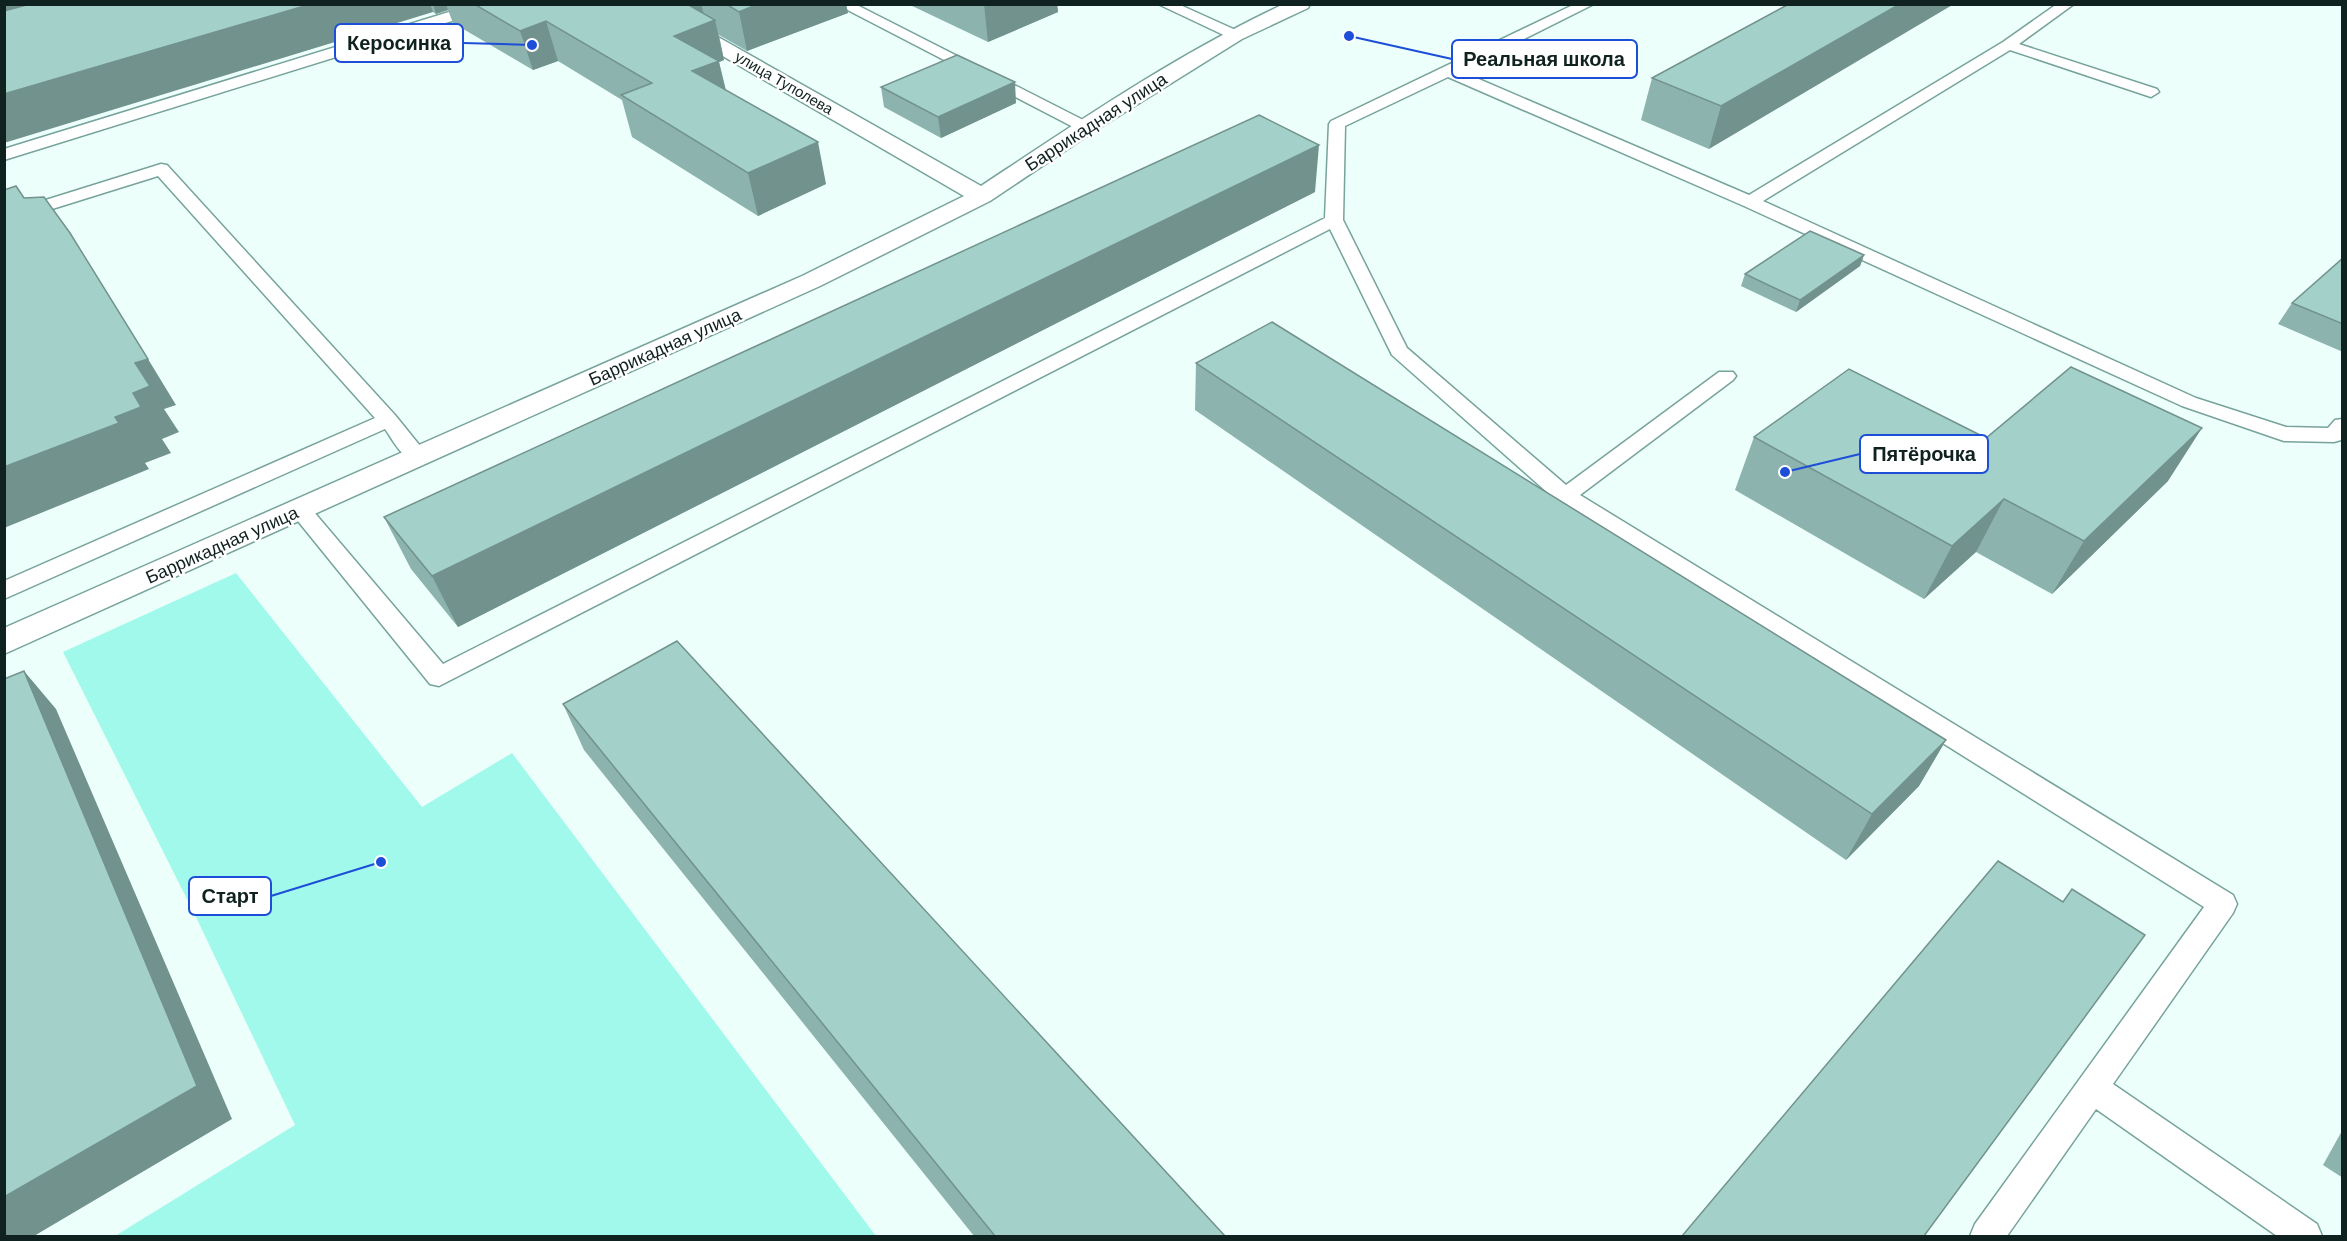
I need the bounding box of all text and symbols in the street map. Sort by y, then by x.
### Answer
callout: Керосинка [335,24,463,62]
text: Керосинка [347,30,452,56]
callout: Реальная школа [1452,40,1637,78]
text: Реальная школа [1463,46,1626,72]
street label: улица Туполева [731,47,837,120]
street label: Баррикадная улица [1020,67,1172,177]
street label: Баррикадная улица [585,302,746,391]
callout: Пятёрочка [1860,435,1988,473]
text: Пятёрочка [1872,441,1977,467]
street label: Баррикадная улица [142,500,303,589]
callout: Старт [189,877,271,915]
text: Старт [201,883,259,909]

